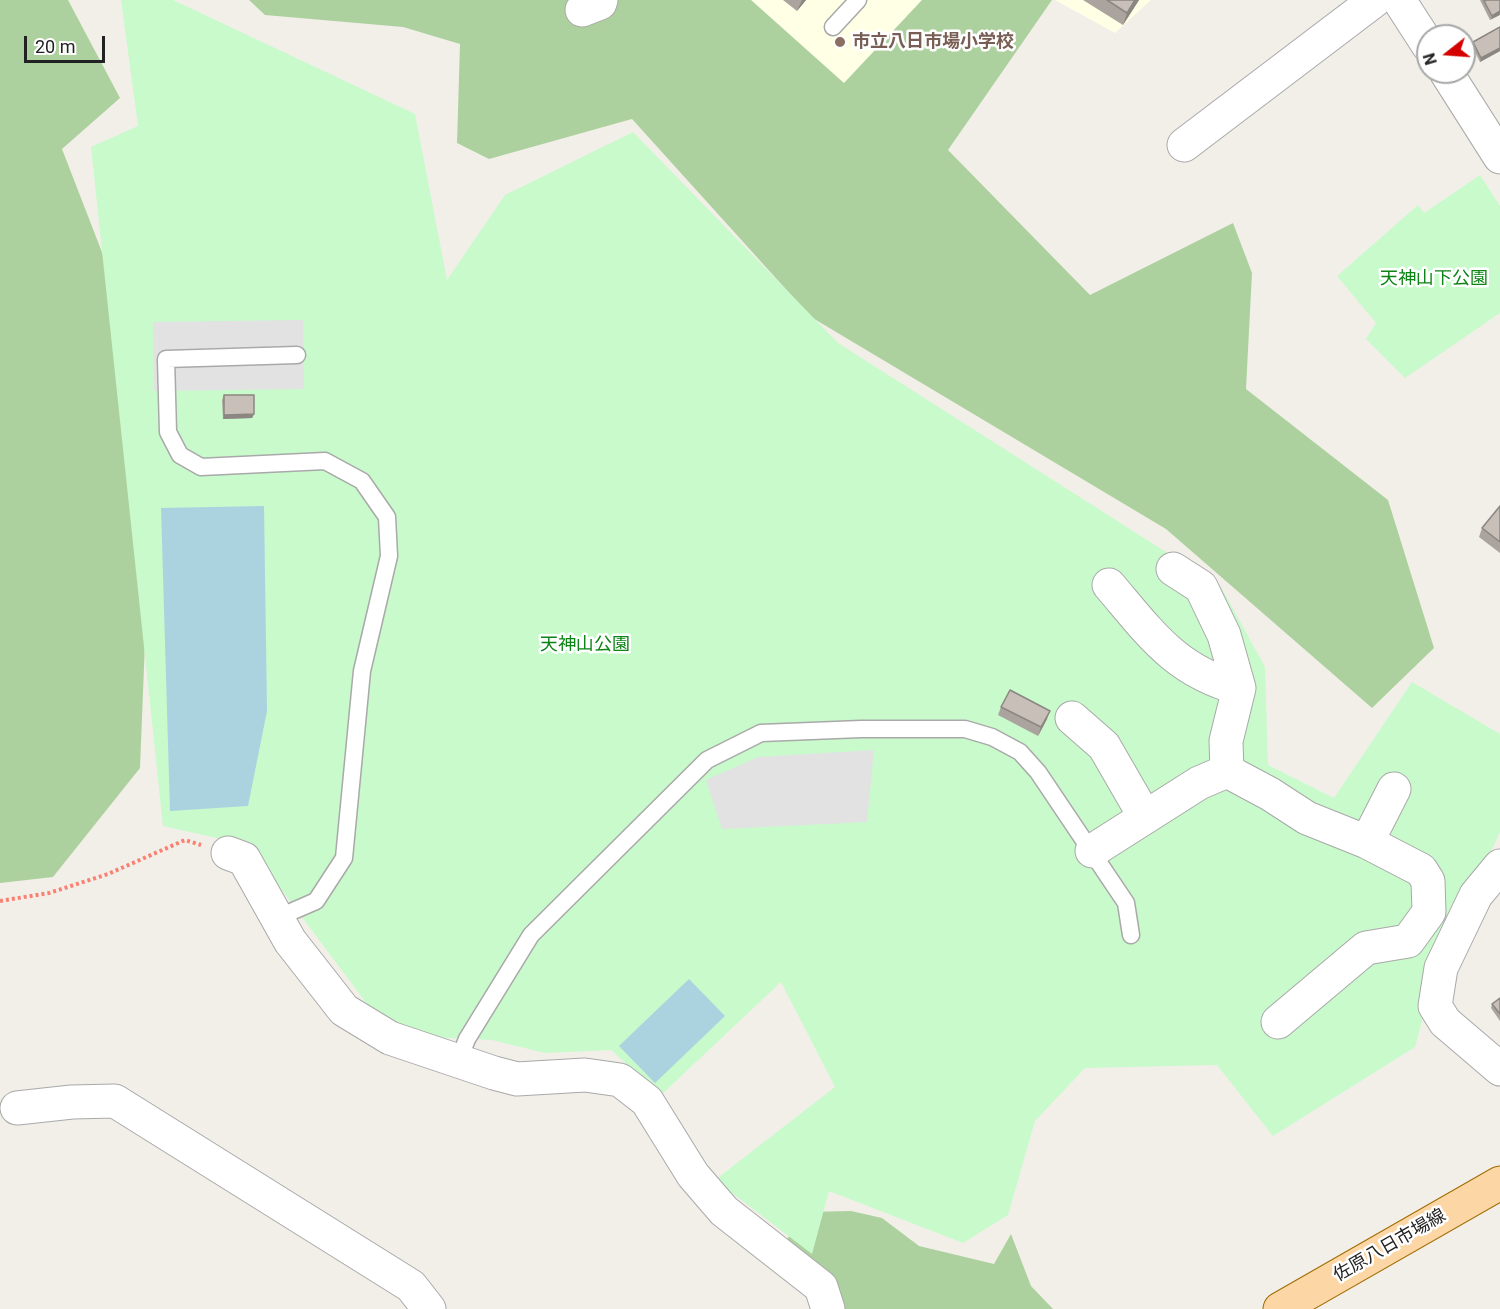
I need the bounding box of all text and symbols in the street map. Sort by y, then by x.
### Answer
scale bar [27,24,108,62]
north arrow [1416,24,1476,84]
place label: 市立八日市場小学校 [852,31,1014,53]
marker: 市立八日市場小学校 [833,35,847,49]
text: 20 m [35,36,75,57]
text: N [1419,51,1441,67]
park label: 天神山下公園 [1380,268,1488,290]
park label: 天神山公園 [540,634,630,656]
street label: 佐原八日市場線 [1330,1205,1450,1287]

